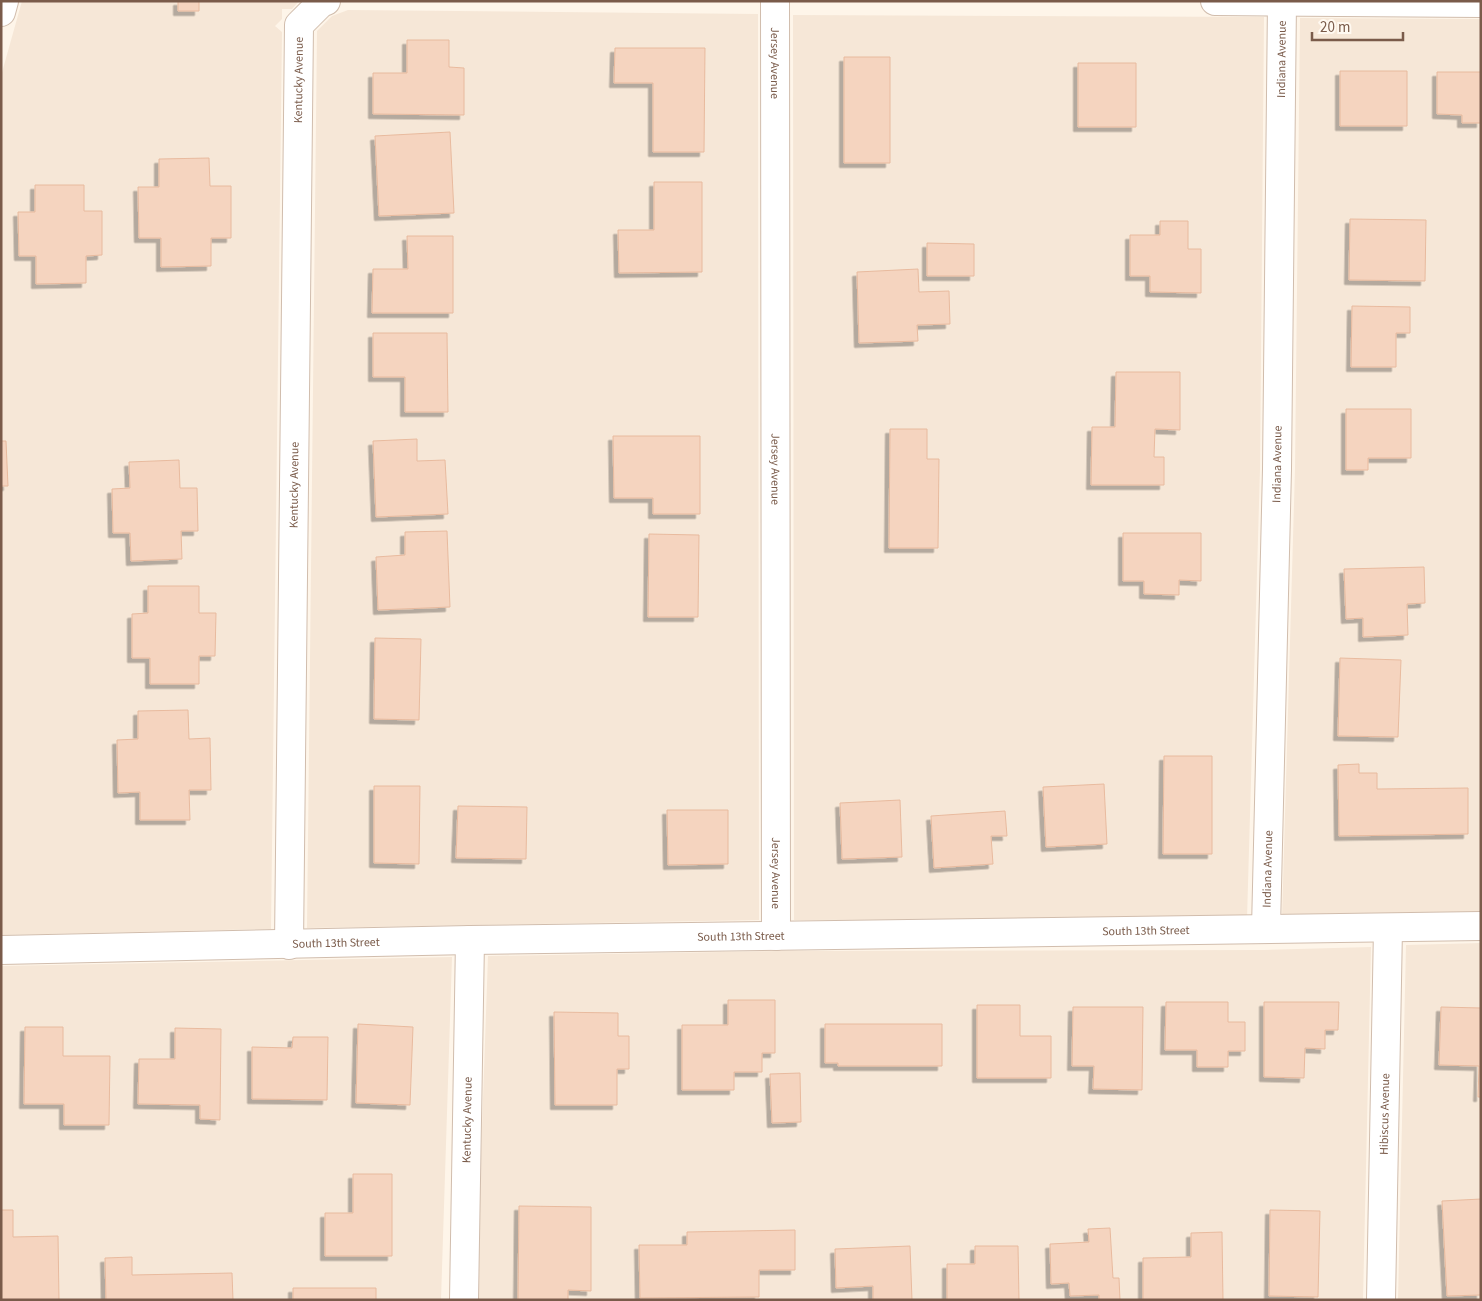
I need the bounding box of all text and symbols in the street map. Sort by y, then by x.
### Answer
scale bar [1312,10,1403,42]
text: 20 m [1320,17,1350,38]
street label: Indiana Avenue [1273,20,1291,98]
street label: Jersey Avenue [766,27,783,99]
street label: Kentucky Avenue [290,37,308,123]
street label: Indiana Avenue [1268,425,1286,503]
street label: Jersey Avenue [766,433,784,505]
street label: Kentucky Avenue [286,442,303,528]
street label: Indiana Avenue [1258,830,1277,908]
street label: Jersey Avenue [767,837,784,909]
street label: South 13th Street [1102,922,1190,940]
street label: South 13th Street [697,928,785,946]
street label: South 13th Street [292,934,380,953]
street label: Hibiscus Avenue [1376,1073,1394,1155]
street label: Kentucky Avenue [458,1077,477,1163]

